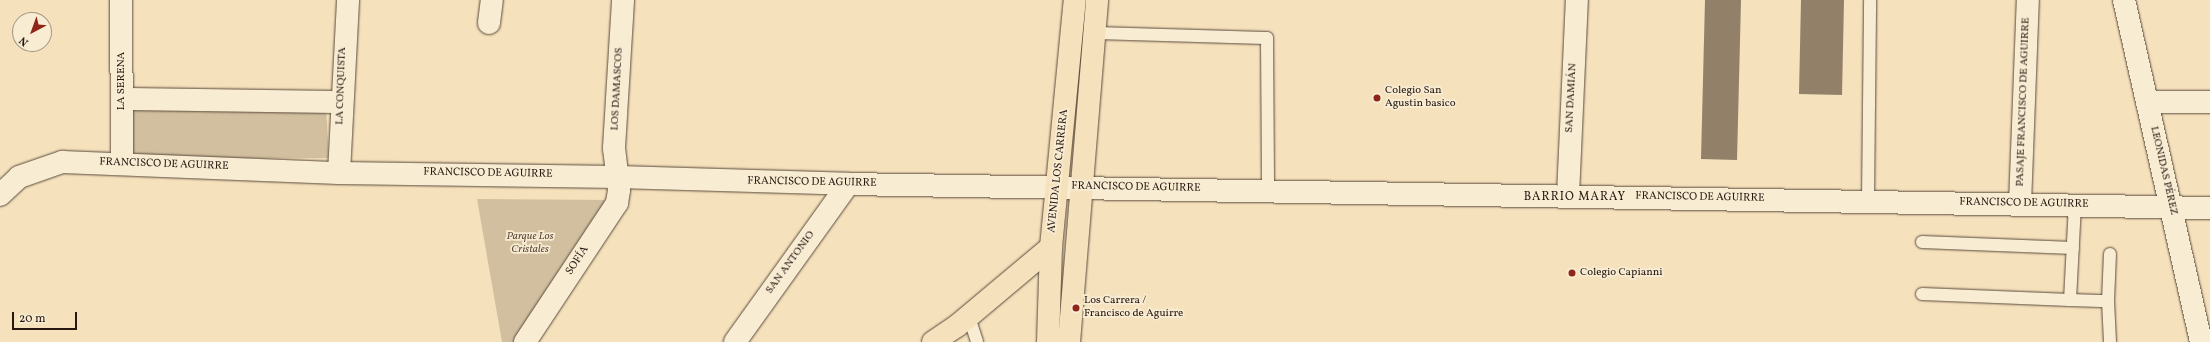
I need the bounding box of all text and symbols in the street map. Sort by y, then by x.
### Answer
north arrow [12,12,52,52]
street label: PASAJE FRANCISCO DE AGUIRRE [2014,17,2034,187]
text: N [17,32,32,49]
street label: LA CONQUISTA [334,47,350,125]
street label: LOS DAMASCOS [609,47,627,131]
street label: LA SERENA [115,52,129,110]
street label: SAN DAMIÁN [1564,63,1580,133]
place label: Colegio San Agustin basico [1385,85,1455,111]
marker: Colegio San Agustin basico [1372,93,1382,103]
street label: AVENIDA LOS CARRERA [1046,109,1072,233]
street label: LEONIDAS PÉREZ [2146,125,2180,217]
street label: FRANCISCO DE AGUIRRE [99,156,229,174]
street label: FRANCISCO DE AGUIRRE [423,166,553,182]
street label: FRANCISCO DE AGUIRRE [747,175,877,191]
street label: FRANCISCO DE AGUIRRE [1071,180,1201,196]
street label: FRANCISCO DE AGUIRRE [1635,190,1765,206]
district label: BARRIO MARAY [1524,191,1626,205]
street label: FRANCISCO DE AGUIRRE [1959,196,2089,212]
street label: SAN ANTONIO [764,229,818,297]
park label: Parque Los Cristales [507,231,553,257]
street label: SOFÍA [564,244,592,278]
place label: Colegio Capianni [1580,266,1663,280]
marker: Colegio Capianni [1567,268,1577,278]
place label: Los Carrera / Francisco de Aguirre [1084,295,1183,321]
marker: Los Carrera / Francisco de Aguirre [1071,303,1081,313]
scale bar [14,304,79,330]
text: 20 m [19,311,46,327]

